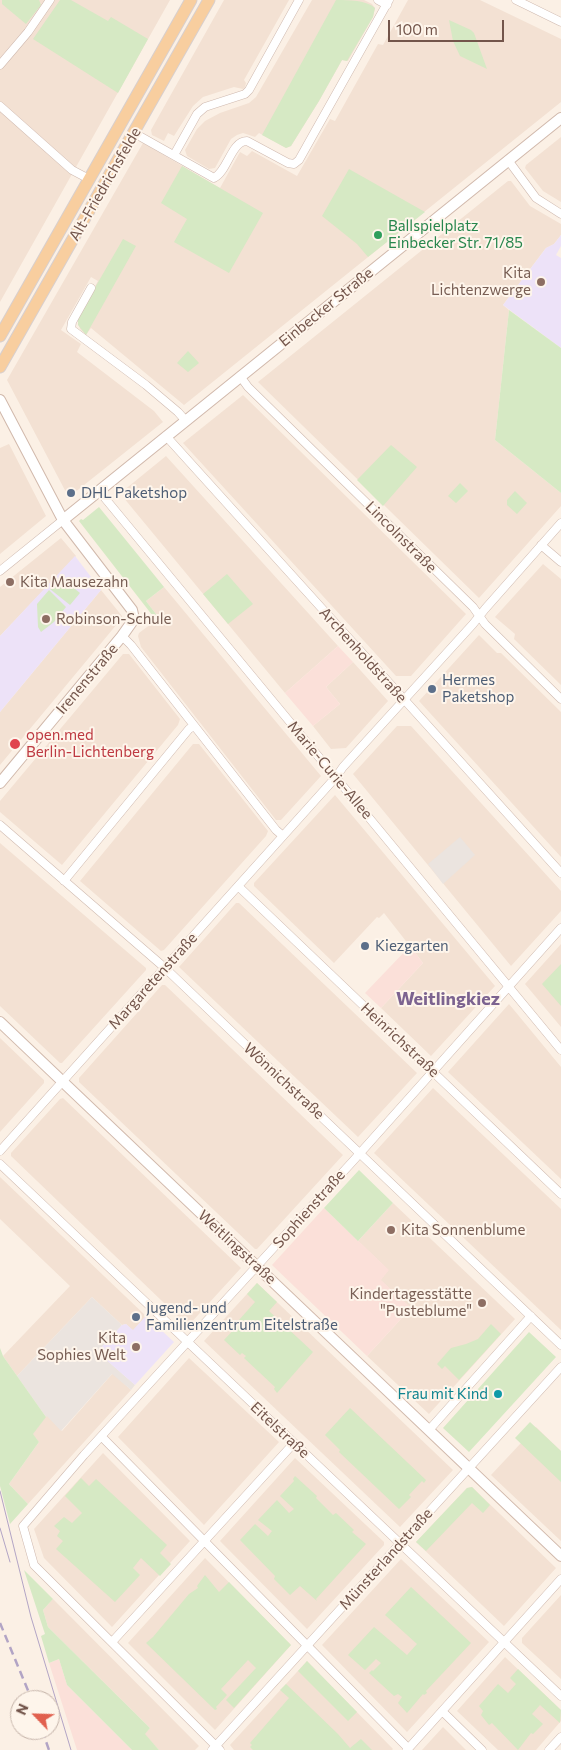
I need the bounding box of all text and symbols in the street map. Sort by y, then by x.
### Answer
scale bar [391,10,507,42]
text: 100 m [396,20,438,38]
street label: Alt-Friedrichsfelde [65,124,145,244]
place label: Ballspielplatz Einbecker Str. 71/85 [388,217,523,252]
marker: Ballspielplatz Einbecker Str. 71/85 [372,229,384,241]
street label: Einbecker Straße [275,264,377,350]
place label: Kita Lichtenzwerge [431,264,531,299]
marker: Kita Lichtenzwerge [535,276,547,288]
place label: DHL Paketshop [81,484,187,502]
marker: DHL Paketshop [65,487,77,499]
street label: Lincolnstraße [362,498,440,576]
place label: Kita Mausezahn [20,573,128,591]
marker: Kita Mausezahn [4,576,16,588]
street label: Archenholdstraße [315,604,411,706]
place label: Robinson-Schule [56,610,171,628]
marker: Robinson-Schule [40,613,52,625]
street label: Irenenstraße [52,640,122,718]
place label: Hermes Paketshop [442,671,514,706]
marker: Hermes Paketshop [426,683,438,695]
street label: Marie-Curie-Allee [284,717,376,823]
place label: open.med Berlin-Lichtenberg [26,726,154,761]
marker: open.med Berlin-Lichtenberg [8,737,22,751]
street label: Margaretenstraße [105,929,201,1033]
place label: Kiezgarten [375,937,449,955]
marker: Kiezgarten [359,940,371,952]
district label: Weitlingkiez [396,988,500,1010]
street label: Heinrichstraße [357,999,443,1081]
street label: Wönnichstraße [240,1039,328,1123]
street label: Sophienstraße [269,1166,349,1252]
street label: Weitlingstraße [194,1206,280,1288]
place label: Kita Sonnenblume [401,1221,525,1239]
marker: Kita Sonnenblume [385,1224,397,1236]
place label: Kindertagesstätte "Pusteblume" [349,1285,472,1320]
marker: Kindertagesstätte "Pusteblume" [476,1297,488,1309]
place label: Jugend- und Familienzentrum Eitelstraße [146,1299,338,1334]
marker: Jugend- und Familienzentrum Eitelstraße [130,1311,142,1323]
place label: Kita Sophies Welt [37,1329,126,1364]
marker: Kita Sophies Welt [130,1341,142,1353]
place label: Frau mit Kind [398,1385,488,1403]
marker: Frau mit Kind [492,1388,504,1400]
street label: Eitelstraße [247,1398,313,1462]
street label: Münsterlandstraße [336,1504,436,1614]
north arrow [10,1690,60,1740]
text: N [12,1701,32,1717]

